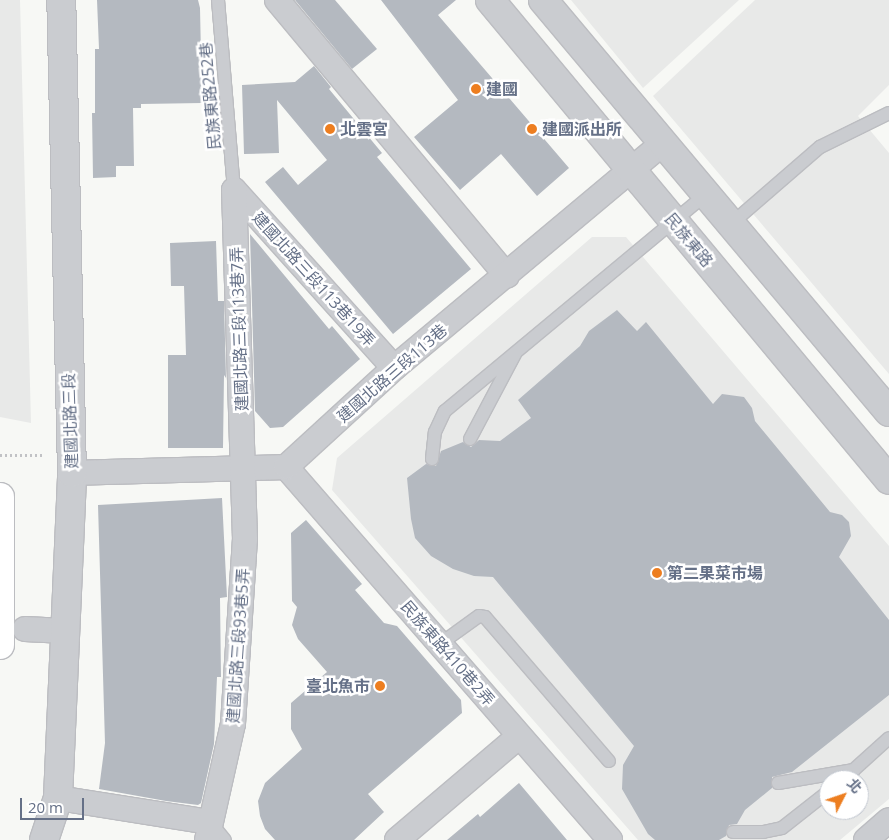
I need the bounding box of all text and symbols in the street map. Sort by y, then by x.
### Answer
street label: 民族東路252巷 [196,42,224,150]
place label: 建國 [486,79,518,99]
marker: 建國 [470,83,482,95]
place label: 北雲宮 [340,119,388,139]
place label: 建國派出所 [542,119,622,139]
marker: 北雲宮 [324,123,336,135]
marker: 建國派出所 [526,123,538,135]
street label: 建國北路三段113巷19弄 [249,208,379,350]
street label: 民族東路 [661,209,717,271]
street label: 建國北路三段113巷7弄 [227,246,251,412]
street label: 建國北路三段113巷 [333,320,451,426]
street label: 建國北路三段 [59,373,81,469]
place label: 第二果菜市場 [667,563,763,583]
marker: 第二果菜市場 [651,567,663,579]
street label: 建國北路三段93巷5弄 [223,568,253,724]
street label: 民族東路410巷2弄 [397,597,499,709]
place label: 臺北魚市 [306,676,370,696]
marker: 臺北魚市 [374,680,386,692]
north arrow [819,770,869,820]
text: 北 [843,774,867,797]
scale bar [22,788,86,820]
text: 20 m [28,797,63,817]

